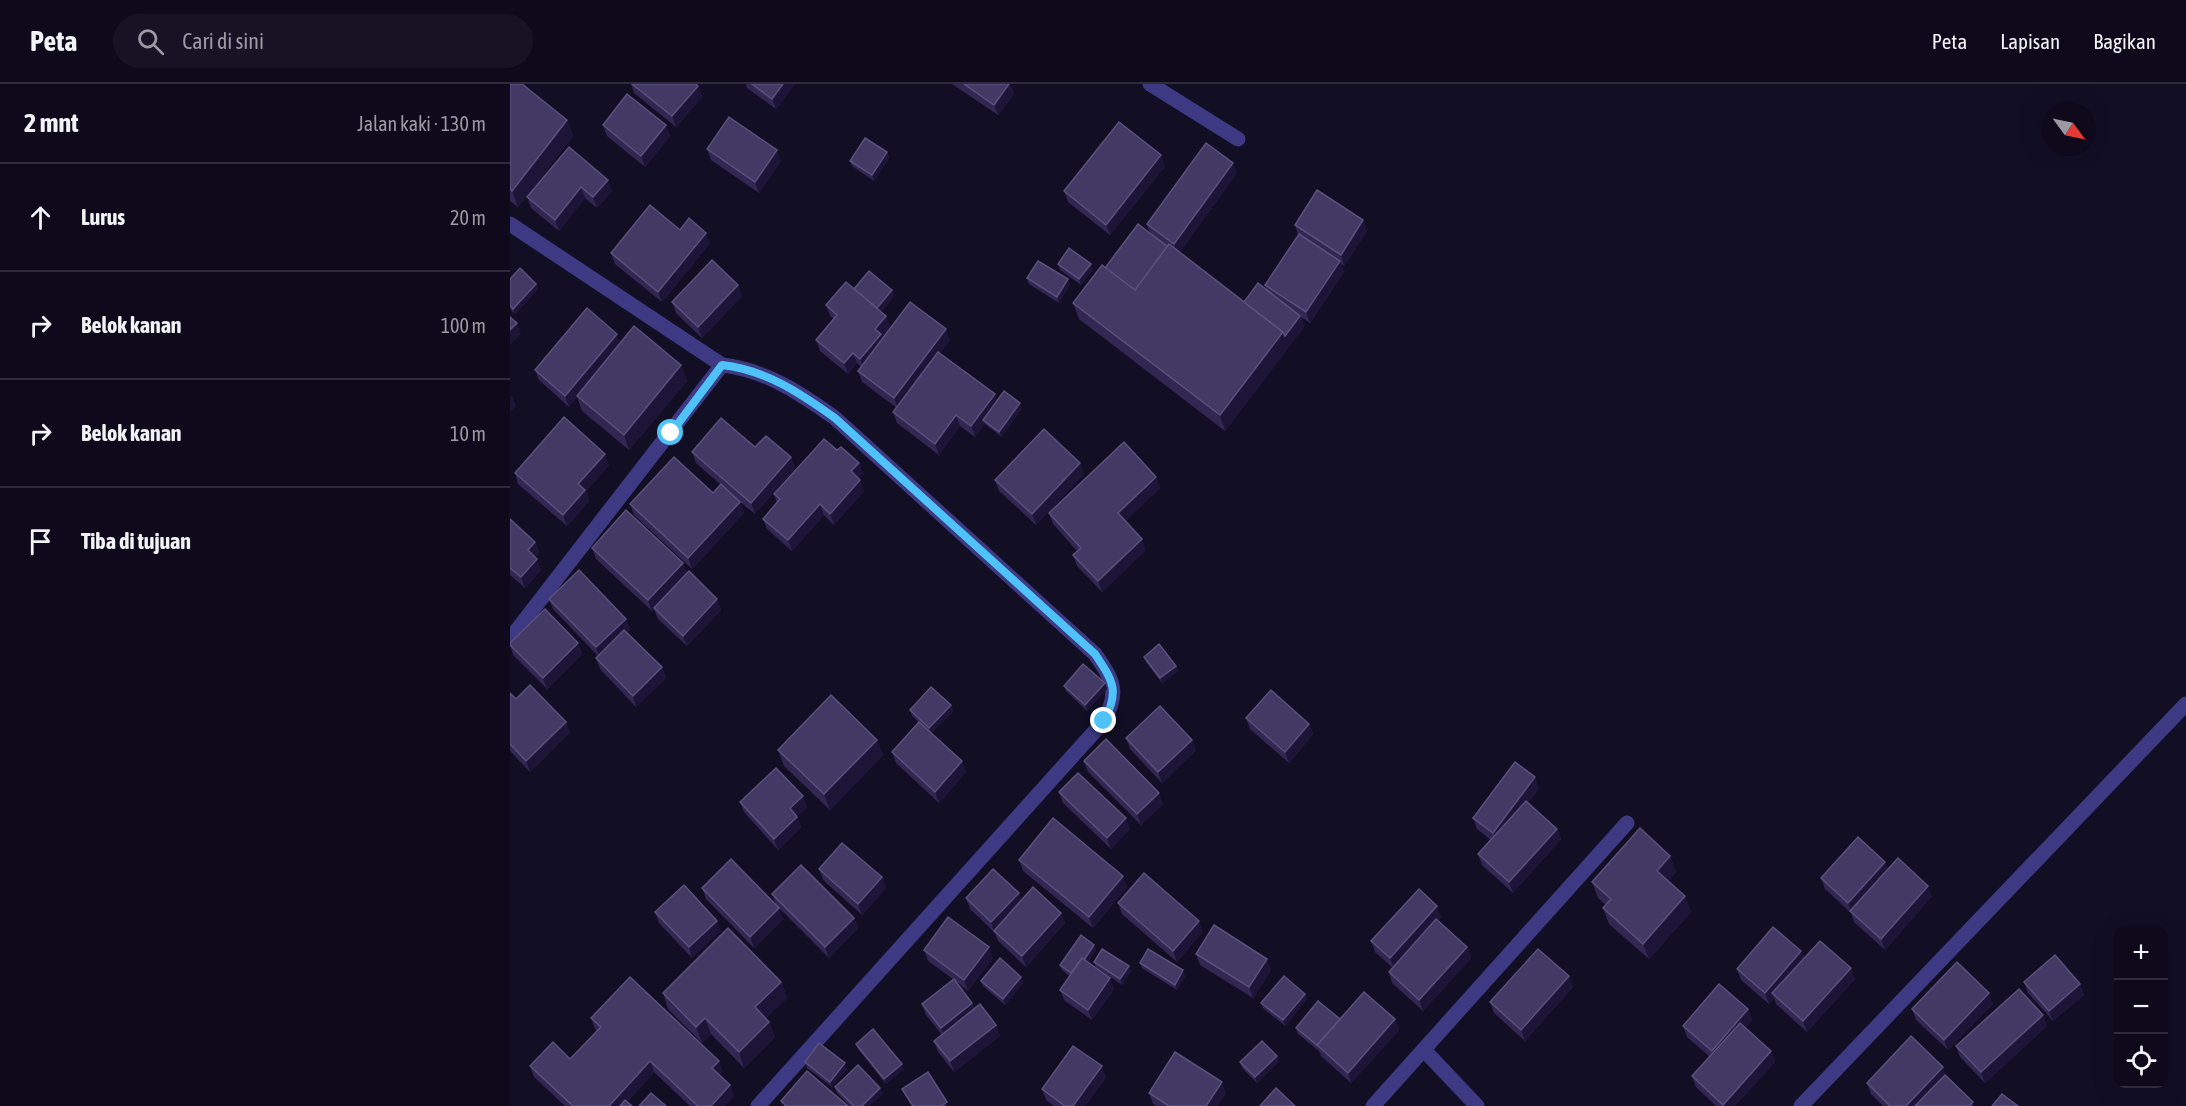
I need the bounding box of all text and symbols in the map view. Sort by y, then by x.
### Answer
search box [113,14,533,68]
text: Peta [30,25,77,57]
icon: search [134,25,167,58]
text: Cari di sini [182,28,264,54]
text: Peta [1932,29,1967,53]
text: Lapisan [2000,29,2060,53]
text: Bagikan [2093,29,2156,53]
north arrow [2042,102,2096,156]
text: 2 mnt [24,108,79,138]
text: Jalan kaki · 130 m [357,112,486,135]
icon: ahead [24,201,57,234]
text: Lurus [81,204,125,230]
text: 20 m [450,206,486,229]
icon: right [24,309,57,342]
text: Belok kanan [81,312,182,338]
text: 100 m [441,314,486,337]
icon: right [24,417,57,450]
route start [657,419,683,445]
text: Belok kanan [81,420,182,446]
text: 10 m [450,422,486,445]
icon: arrive [24,525,57,558]
text: Tiba di tujuan [81,528,191,554]
route end [1090,707,1116,733]
map controls [2114,926,2168,1088]
button: + [2114,926,2168,980]
button: − [2114,980,2168,1034]
button: locate [2114,1034,2168,1088]

